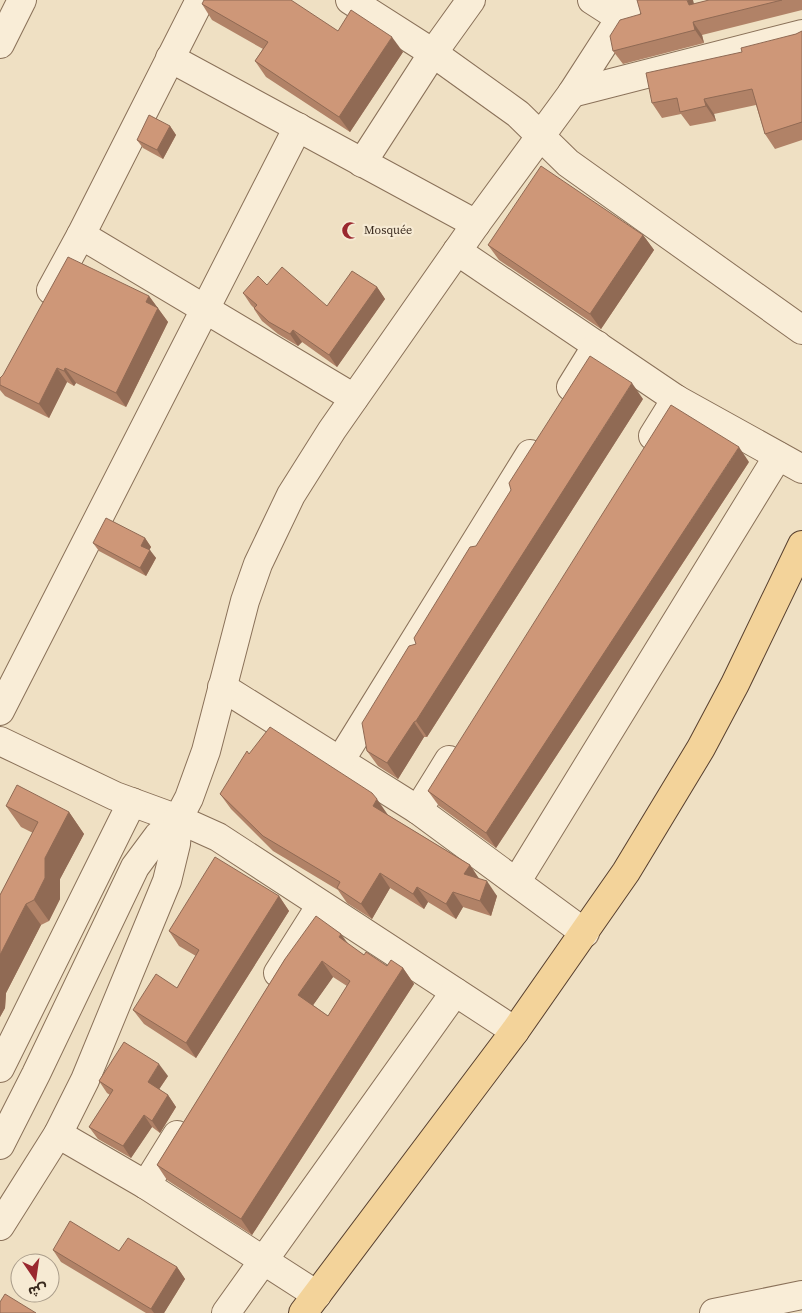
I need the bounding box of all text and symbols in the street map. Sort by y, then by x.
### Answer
mosque icon: Mosquée [340,220,360,240]
place label: Mosquée [364,222,412,238]
north arrow [10,1253,60,1303]
text: ش [26,1279,50,1303]

